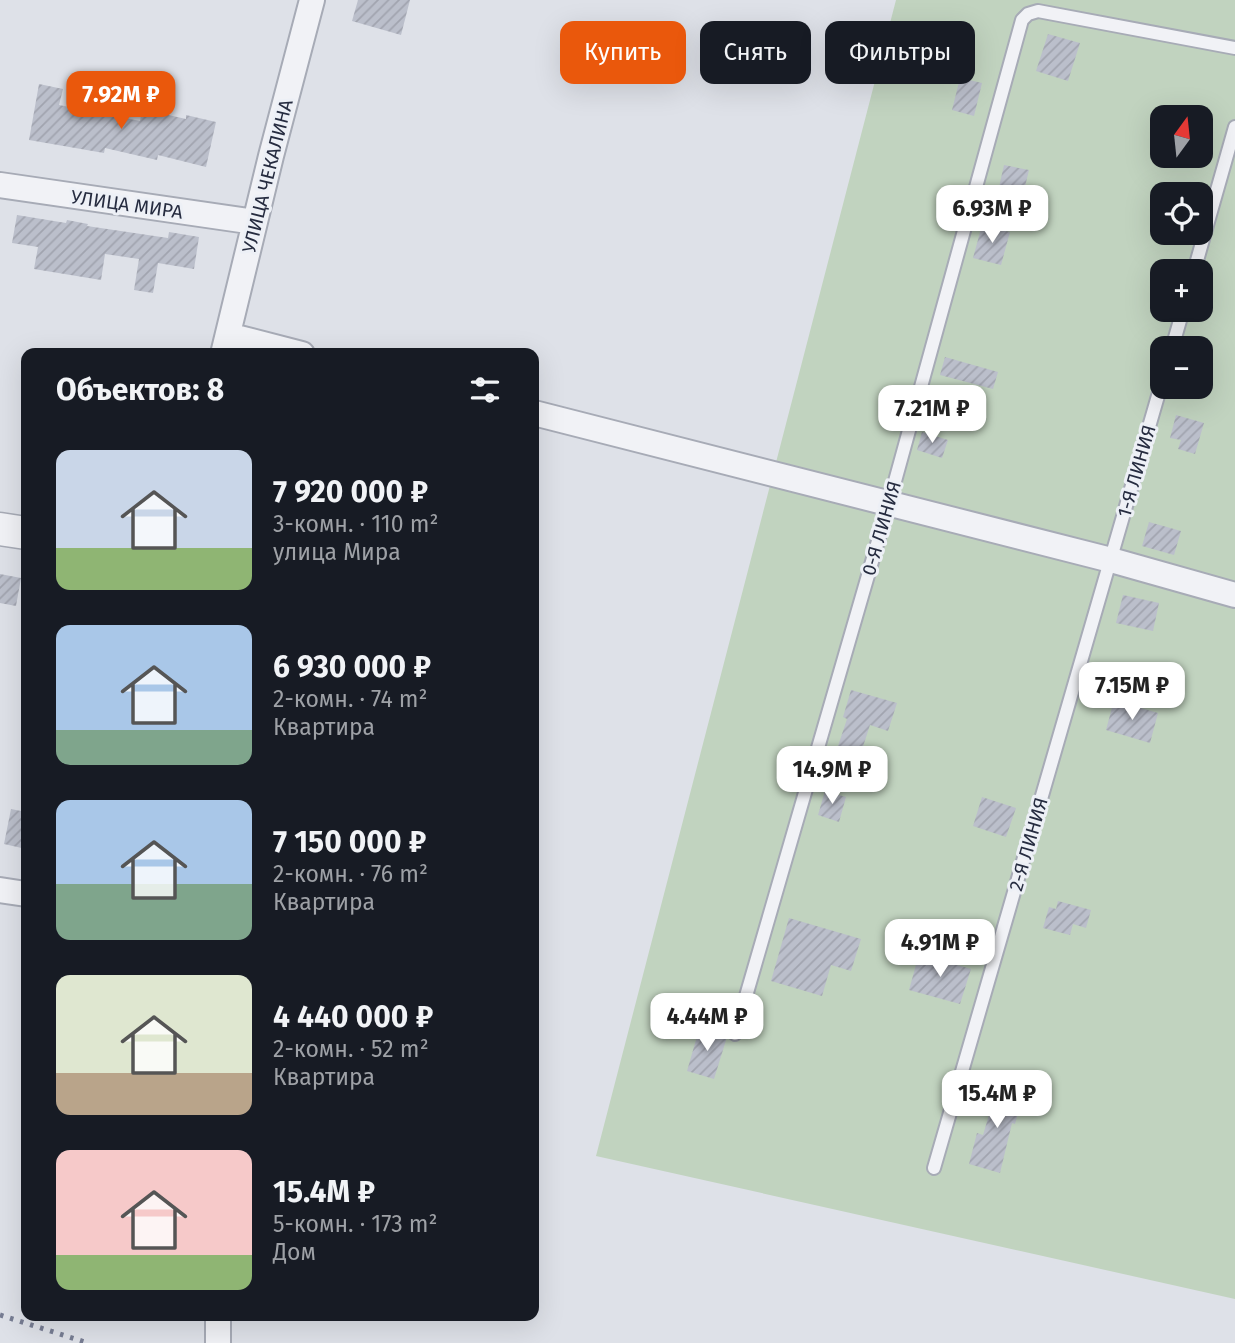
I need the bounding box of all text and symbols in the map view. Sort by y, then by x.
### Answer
chip: Купить [560,21,686,84]
chip: Снять [700,21,811,84]
chip: Фильтры [825,21,975,84]
pin: 7.92M ₽ [56,72,186,131]
text: 7.92M ₽ [82,80,160,108]
street label: УЛИЦА ЧЕКАЛИНА [237,97,298,255]
north arrow [1150,105,1213,168]
map controls [1150,105,1213,399]
button: locate [1150,182,1213,245]
street label: УЛИЦА МИРА [70,185,184,224]
pin: 6.93M ₽ [927,186,1057,245]
text: 6.93M ₽ [952,194,1032,222]
button: + [1150,259,1213,322]
button: − [1150,336,1213,399]
icon: filters [466,371,504,409]
text: Объектов: 8 [56,372,224,408]
pin: 7.21M ₽ [867,386,997,445]
text: 7.21M ₽ [894,394,970,422]
street label: 1-Я ЛИНИЯ [1112,422,1161,520]
text: 7 920 000 ₽ [273,474,428,510]
icon: home [112,478,196,562]
street label: 0-Я ЛИНИЯ [857,478,906,578]
text: 3-комн. · 110 m² [273,510,439,538]
text: улица Мира [273,538,401,566]
text: 6 930 000 ₽ [273,649,431,685]
icon: home [112,653,196,737]
pin: 7.15M ₽ [1067,662,1197,722]
text: 7.15M ₽ [1095,671,1169,699]
text: 2-комн. · 74 m² [273,685,428,713]
text: Квартира [273,713,375,741]
pin: 14.9M ₽ [767,746,897,806]
text: 14.9M ₽ [793,755,871,783]
street label: 2-Я ЛИНИЯ [1004,795,1053,894]
text: 7 150 000 ₽ [273,824,426,860]
icon: home [112,828,196,912]
text: 2-комн. · 76 m² [273,860,428,888]
text: Квартира [273,888,375,916]
pin: 4.91M ₽ [875,920,1005,979]
text: 4.91M ₽ [901,928,979,956]
pin: 4.44M ₽ [642,993,772,1053]
text: 4 440 000 ₽ [273,999,433,1035]
text: 4.44M ₽ [666,1002,748,1030]
icon: home [112,1003,196,1087]
text: 2-комн. · 52 m² [273,1035,429,1063]
text: Квартира [273,1063,375,1091]
pin: 15.4M ₽ [932,1070,1062,1130]
text: 15.4M ₽ [958,1079,1036,1107]
text: 15.4M ₽ [273,1174,375,1210]
icon: home [112,1178,196,1262]
text: 5-комн. · 173 m² [273,1210,438,1238]
text: Дом [273,1238,316,1266]

